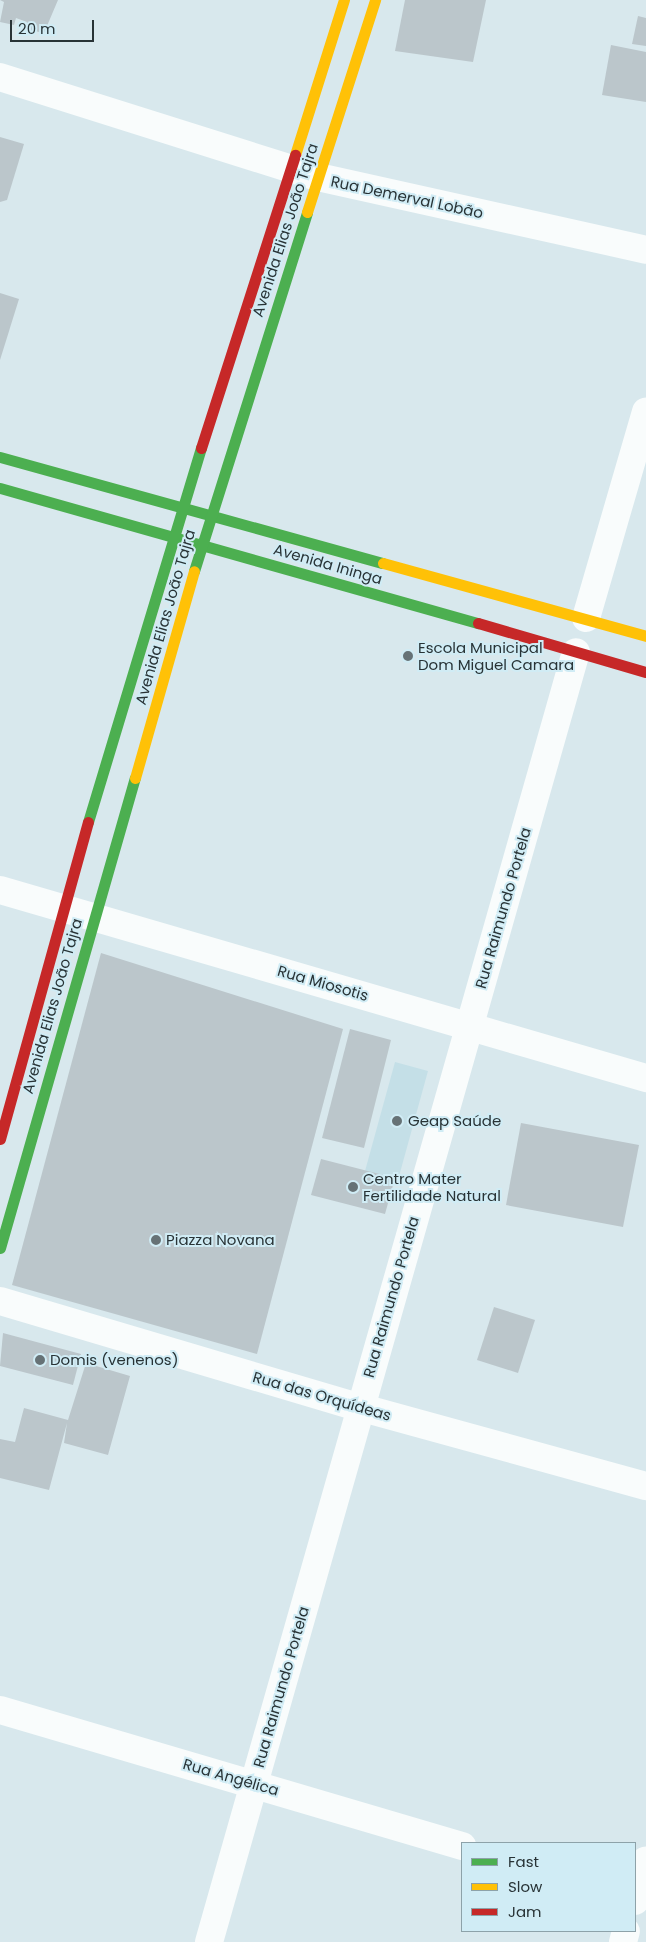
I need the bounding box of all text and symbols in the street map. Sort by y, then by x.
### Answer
scale bar [12,10,96,42]
text: 20 m [18,18,56,39]
street label: Avenida Elias João Tajra [248,141,322,319]
street label: Rua Demerval Lobão [329,172,485,222]
street label: Avenida Elias João Tajra [131,527,199,707]
street label: Avenida Ininga [272,540,384,588]
place label: Escola Municipal Dom Miguel Camara [418,638,574,673]
marker: Escola Municipal Dom Miguel Camara [402,650,414,662]
street label: Rua Raimundo Portela [471,825,535,991]
street label: Avenida Elias João Tajra [18,916,86,1096]
street label: Rua Miosotis [276,961,370,1005]
place label: Geap Saúde [408,1112,501,1130]
marker: Geap Saúde [390,1114,404,1128]
place label: Centro Mater Fertilidade Natural [363,1169,501,1204]
marker: Centro Mater Fertilidade Natural [347,1181,359,1193]
street label: Rua Raimundo Portela [359,1214,423,1380]
place label: Piazza Novana [166,1231,275,1249]
marker: Piazza Novana [150,1234,162,1246]
place label: Domis (venenos) [50,1351,178,1369]
marker: Domis (venenos) [34,1354,46,1366]
street label: Rua das Orquídeas [251,1368,393,1424]
street label: Rua Raimundo Portela [249,1604,313,1770]
street label: Rua Angélica [181,1755,281,1799]
legend [461,1842,636,1932]
text: Fast [508,1851,539,1872]
text: Slow [508,1876,542,1897]
text: Jam [508,1901,542,1922]

